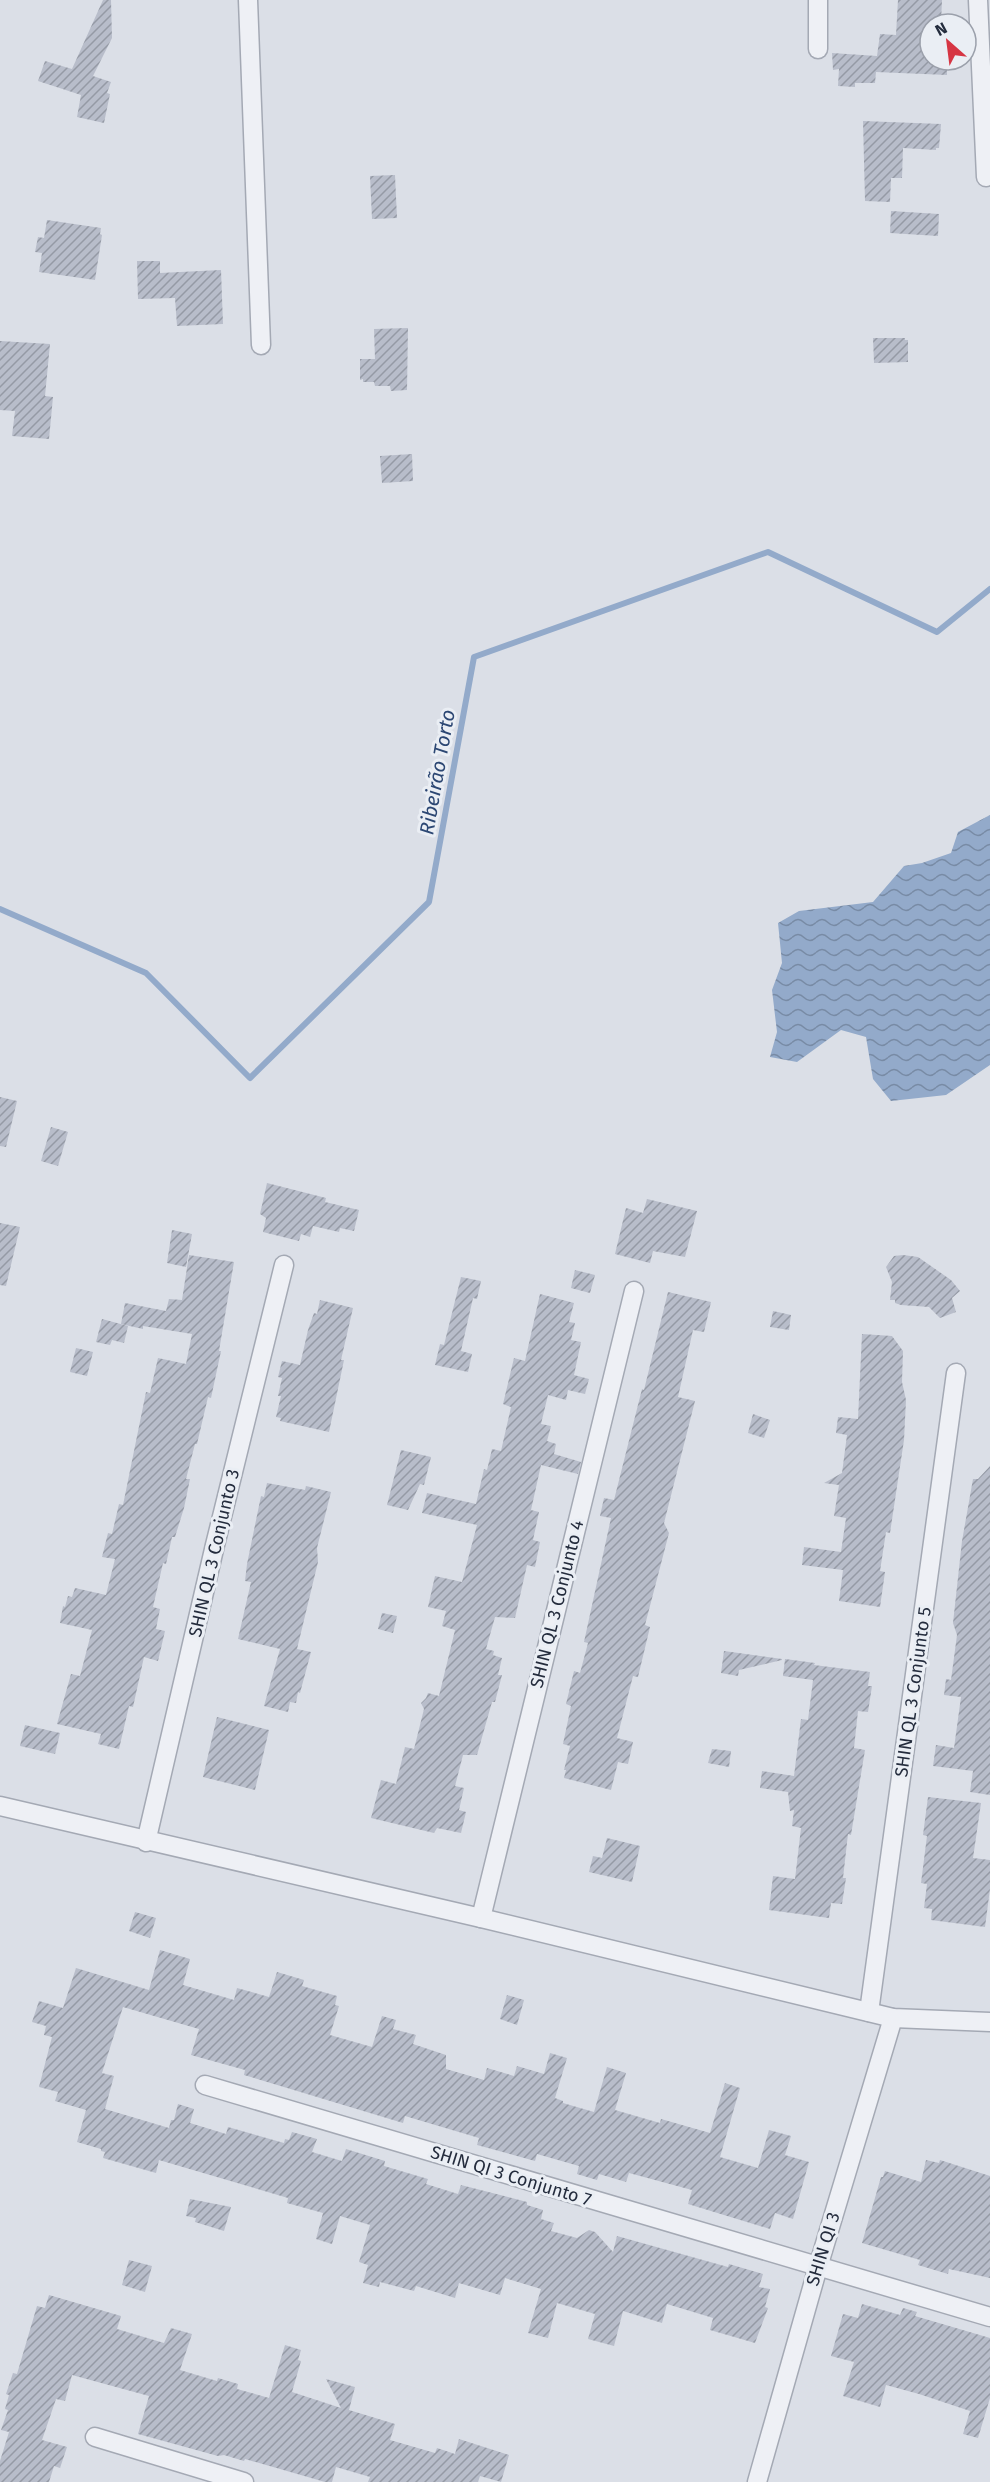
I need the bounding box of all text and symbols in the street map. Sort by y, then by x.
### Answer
north arrow [918,12,978,72]
text: N [932,18,950,40]
water label: Ribeirão Torto [414,707,460,837]
street label: SHIN QL 3 Conjunto 3 [184,1467,244,1639]
street label: SHIN QL 3 Conjunto 4 [525,1517,589,1690]
street label: SHIN QL 3 Conjunto 5 [890,1605,936,1779]
street label: SHIN QI 3 Conjunto 7 [428,2141,594,2211]
street label: SHIN QI 3 [801,2209,845,2289]

